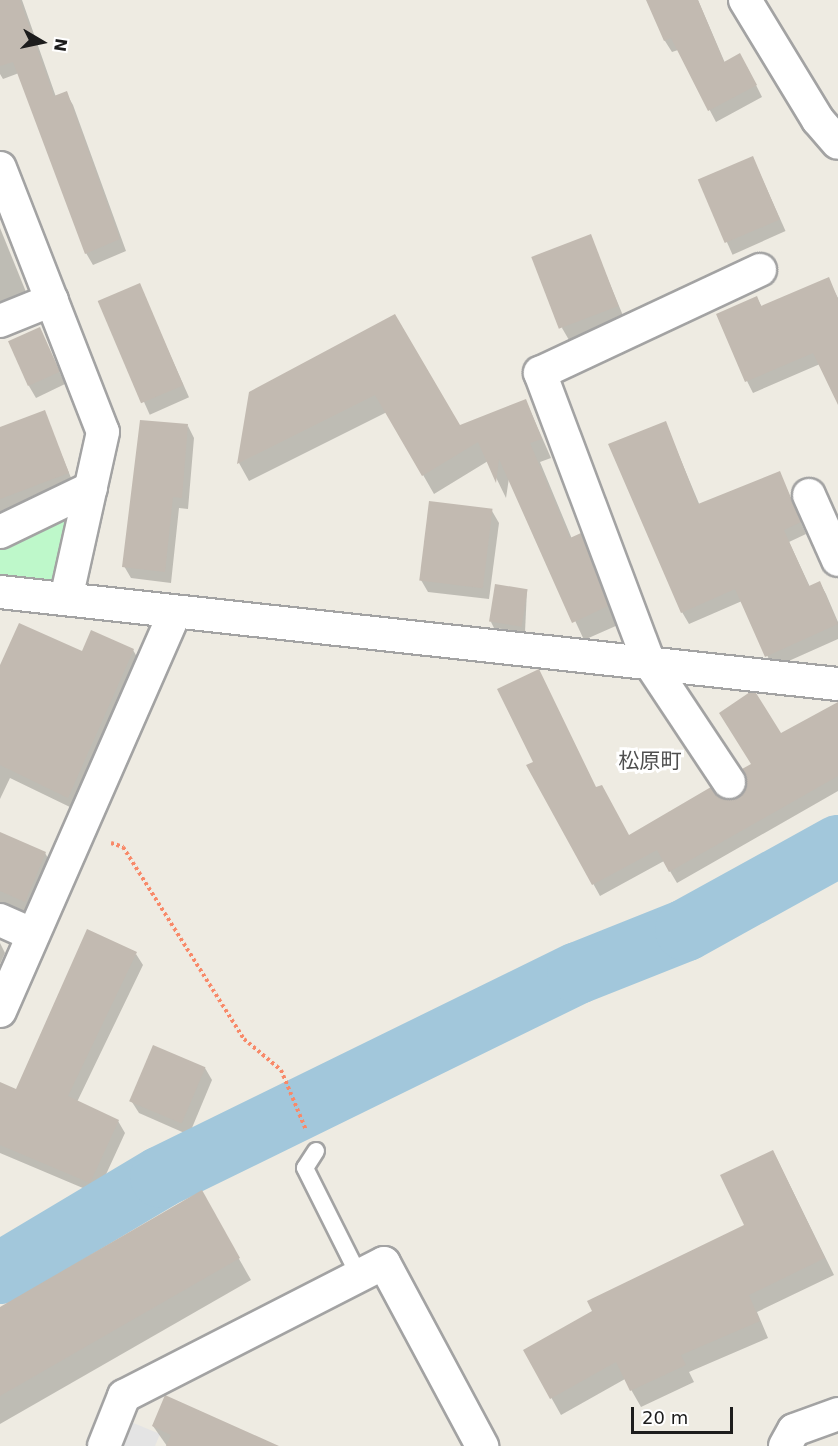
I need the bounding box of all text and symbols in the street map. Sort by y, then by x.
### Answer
north arrow [12,12,72,72]
text: N [50,37,71,53]
district label: 松原町 [619,748,681,774]
scale bar [634,1395,736,1433]
text: 20 m [642,1407,688,1428]

